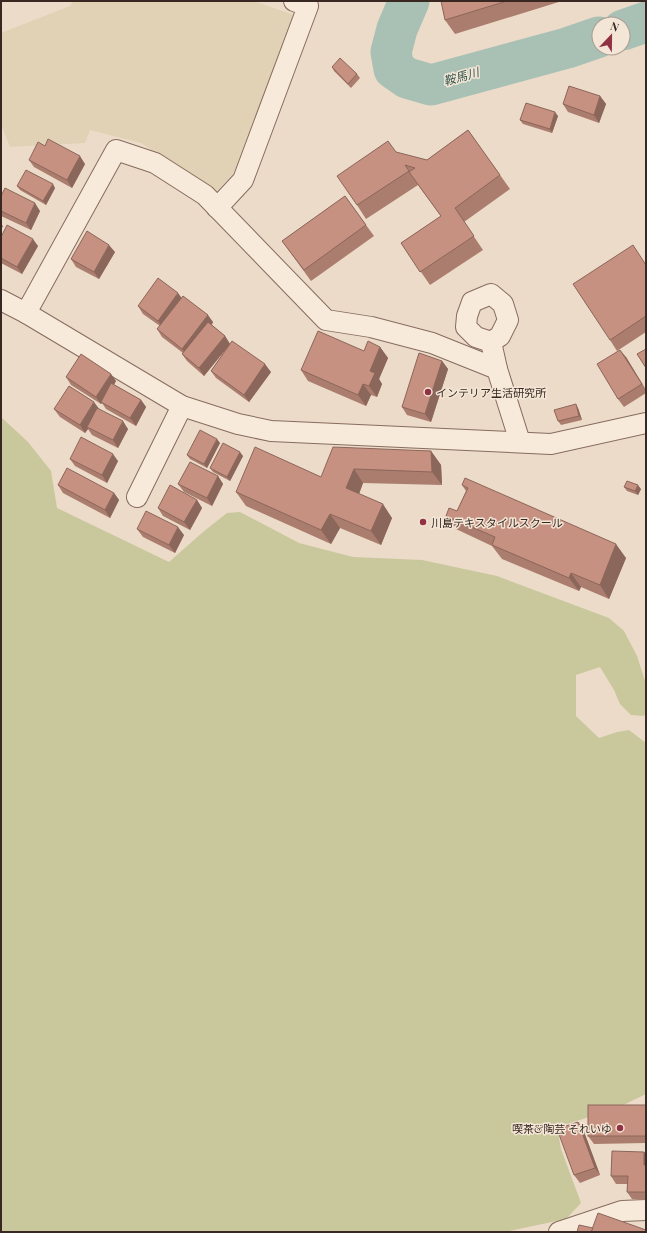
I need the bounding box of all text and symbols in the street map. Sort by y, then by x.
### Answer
north arrow [591,16,631,56]
text: N [608,18,621,35]
water label: 鞍馬川 [441,63,482,89]
place label: インテリア生活研究所 [436,385,547,400]
marker: インテリア生活研究所 [423,387,433,397]
place label: 川島テキスタイルスクール [431,515,563,530]
marker: 川島テキスタイルスクール [418,517,428,527]
place label: 喫茶&陶芸 それいゆ [512,1121,612,1136]
marker: 喫茶&陶芸 それいゆ [615,1123,625,1133]

